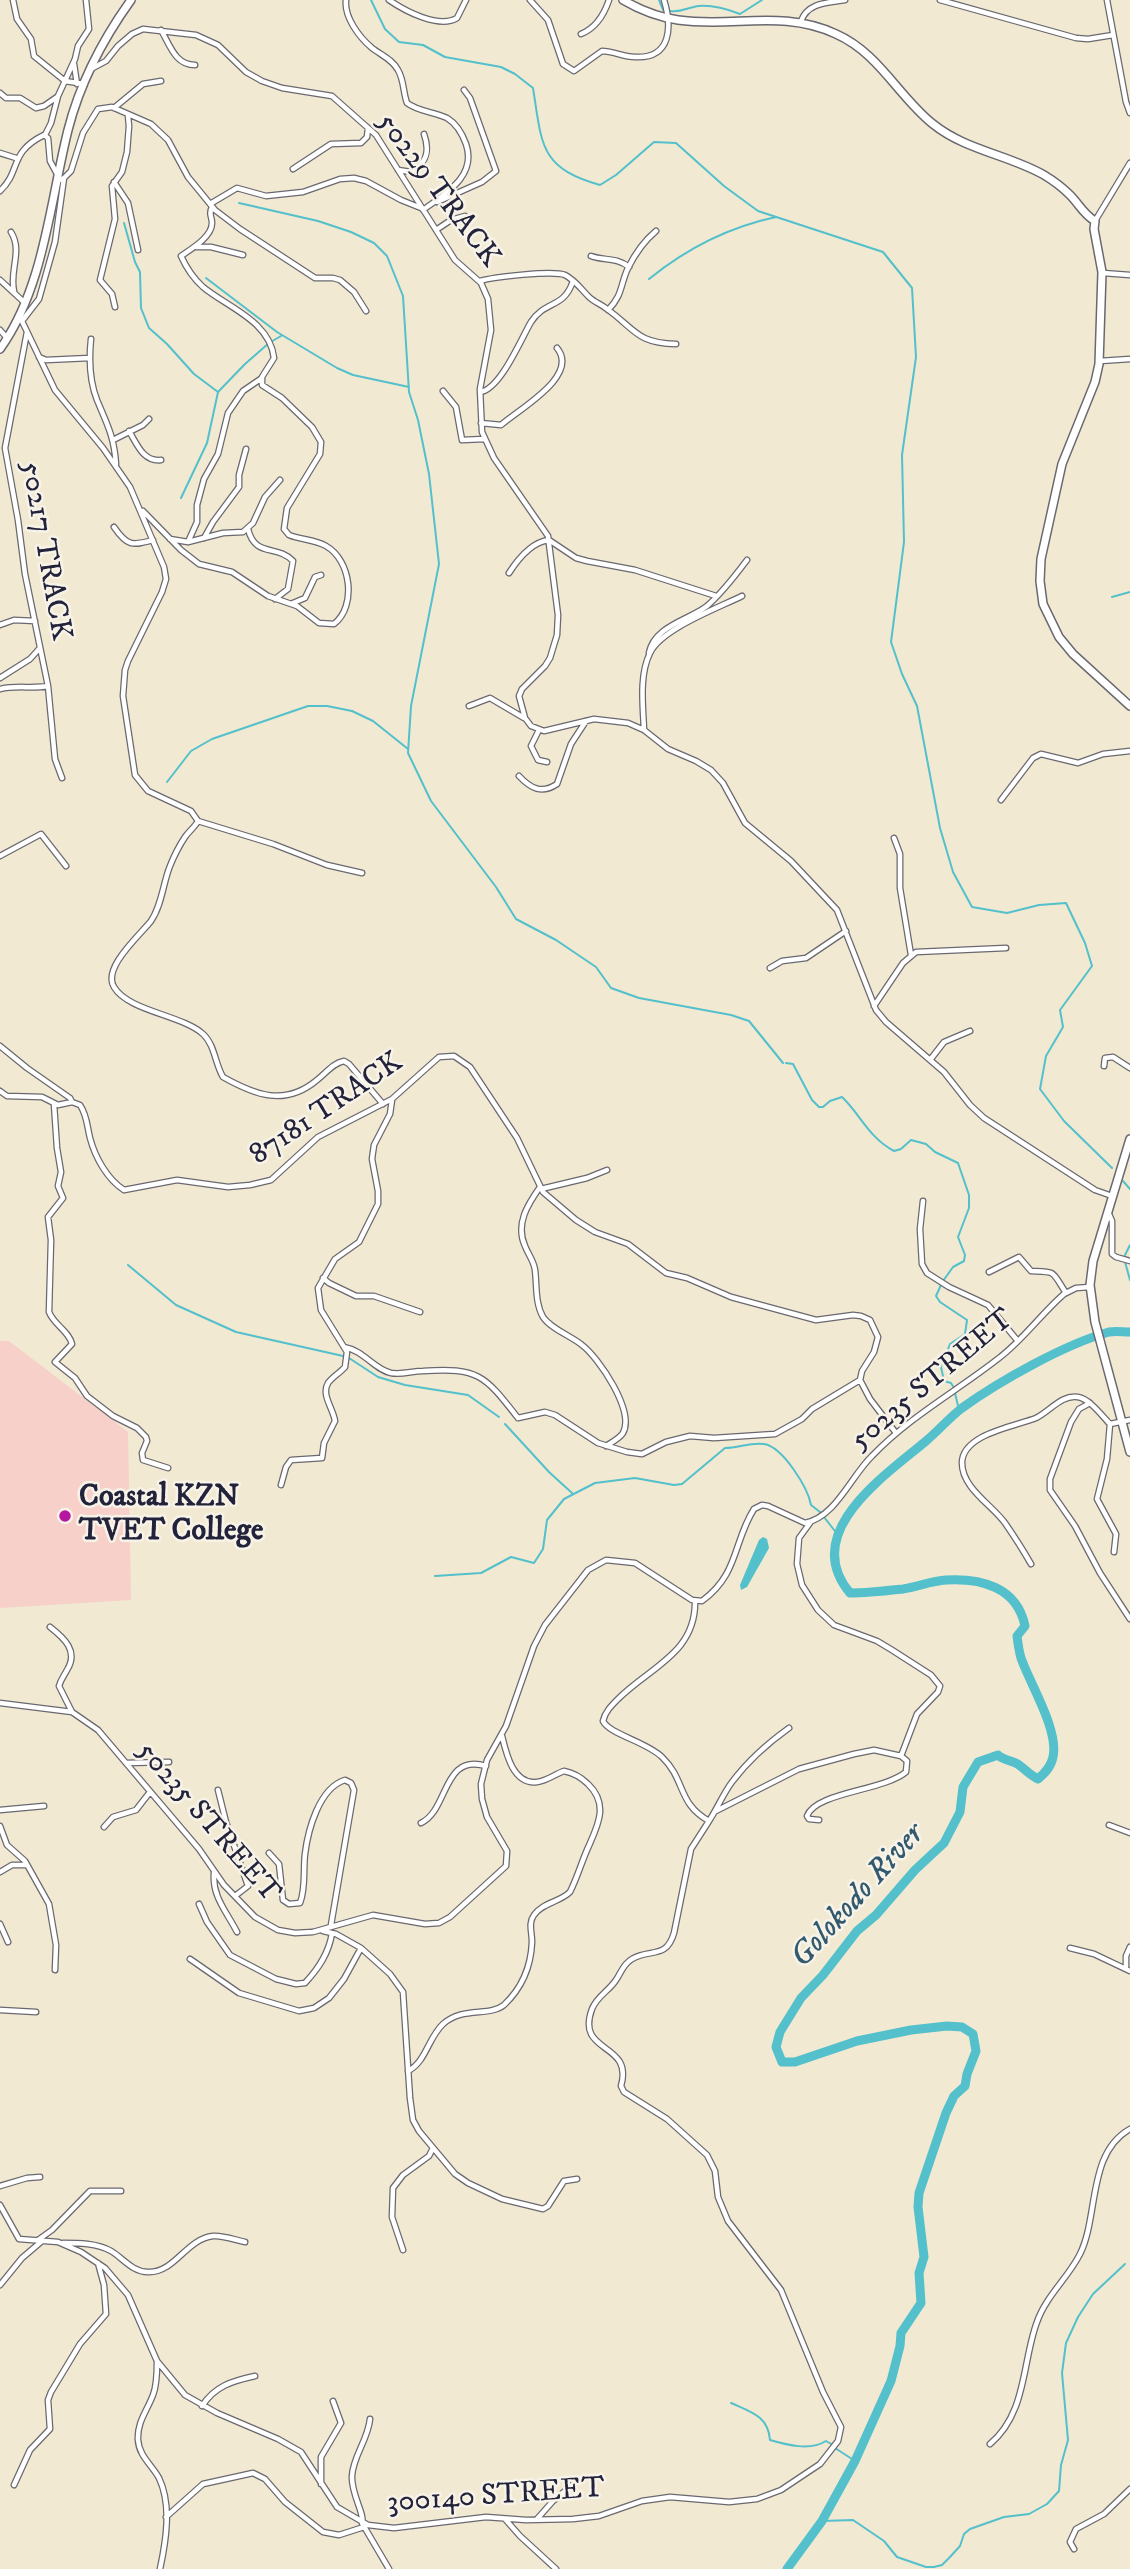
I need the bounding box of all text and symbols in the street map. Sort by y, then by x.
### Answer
street label: 50229 TRACK [367,106,507,276]
street label: 50217 TRACK [11,458,77,644]
street label: 87181 TRACK [244,1046,410,1174]
street label: 50235 STREET [844,1302,1022,1460]
place label: Coastal KZN TVET College [79,1481,263,1552]
marker: Coastal KZN TVET College [57,1508,73,1524]
street label: 50235 STREET [127,1735,287,1911]
water label: Golokodo River [784,1817,934,1977]
street label: 300140 STREET [386,2471,606,2523]

